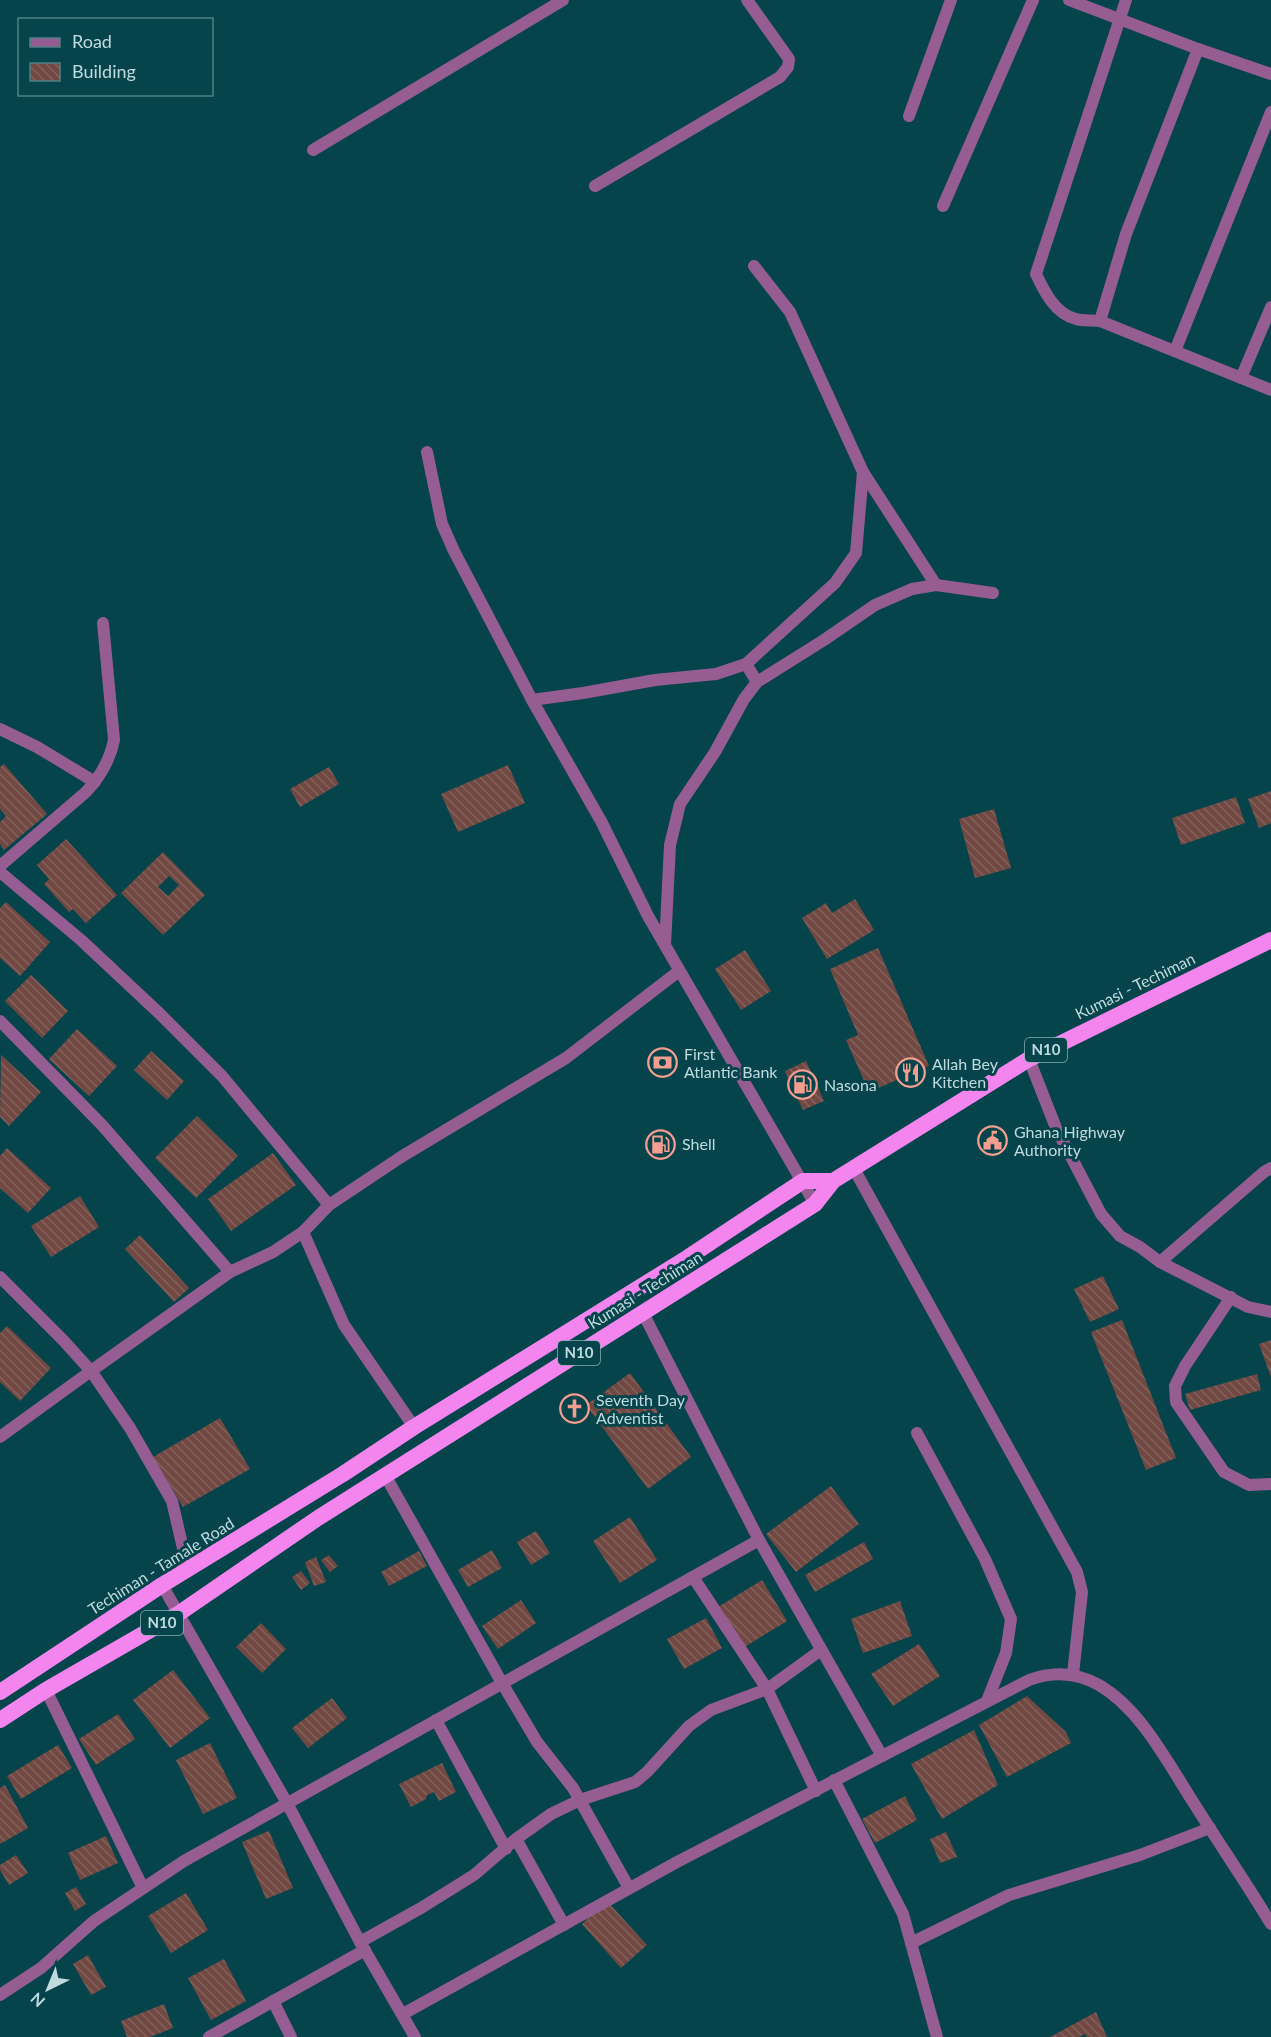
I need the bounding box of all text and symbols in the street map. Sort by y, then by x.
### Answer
legend [18,18,213,96]
text: Road [72,30,112,52]
text: Building [72,60,136,82]
street label: Kumasi - Techiman [1072,948,1198,1023]
road number: N10 [1025,1038,1067,1062]
place label: First Atlantic Bank [684,1044,778,1081]
bank icon: First Atlantic Bank [647,1047,679,1079]
place label: Allah Bey Kitchen [932,1054,999,1091]
restaurant icon: Allah Bey Kitchen [895,1057,927,1089]
fuel station icon: Nasona [787,1069,819,1101]
place label: Nasona [824,1075,877,1094]
place label: Ghana Highway Authority [1014,1122,1126,1159]
public building icon: Ghana Highway Authority [977,1125,1009,1157]
fuel station icon: Shell [645,1128,677,1160]
place label: Shell [682,1134,715,1153]
street label: Kumasi - Techiman [584,1247,705,1332]
road number: N10 [558,1341,600,1365]
place label: Seventh Day Adventist [596,1390,686,1427]
church icon: Seventh Day Adventist [559,1393,591,1425]
street label: Techiman - Tamale Road [84,1513,237,1618]
road number: N10 [141,1611,183,1635]
north arrow [18,1959,78,2019]
text: N [26,1989,48,2011]

